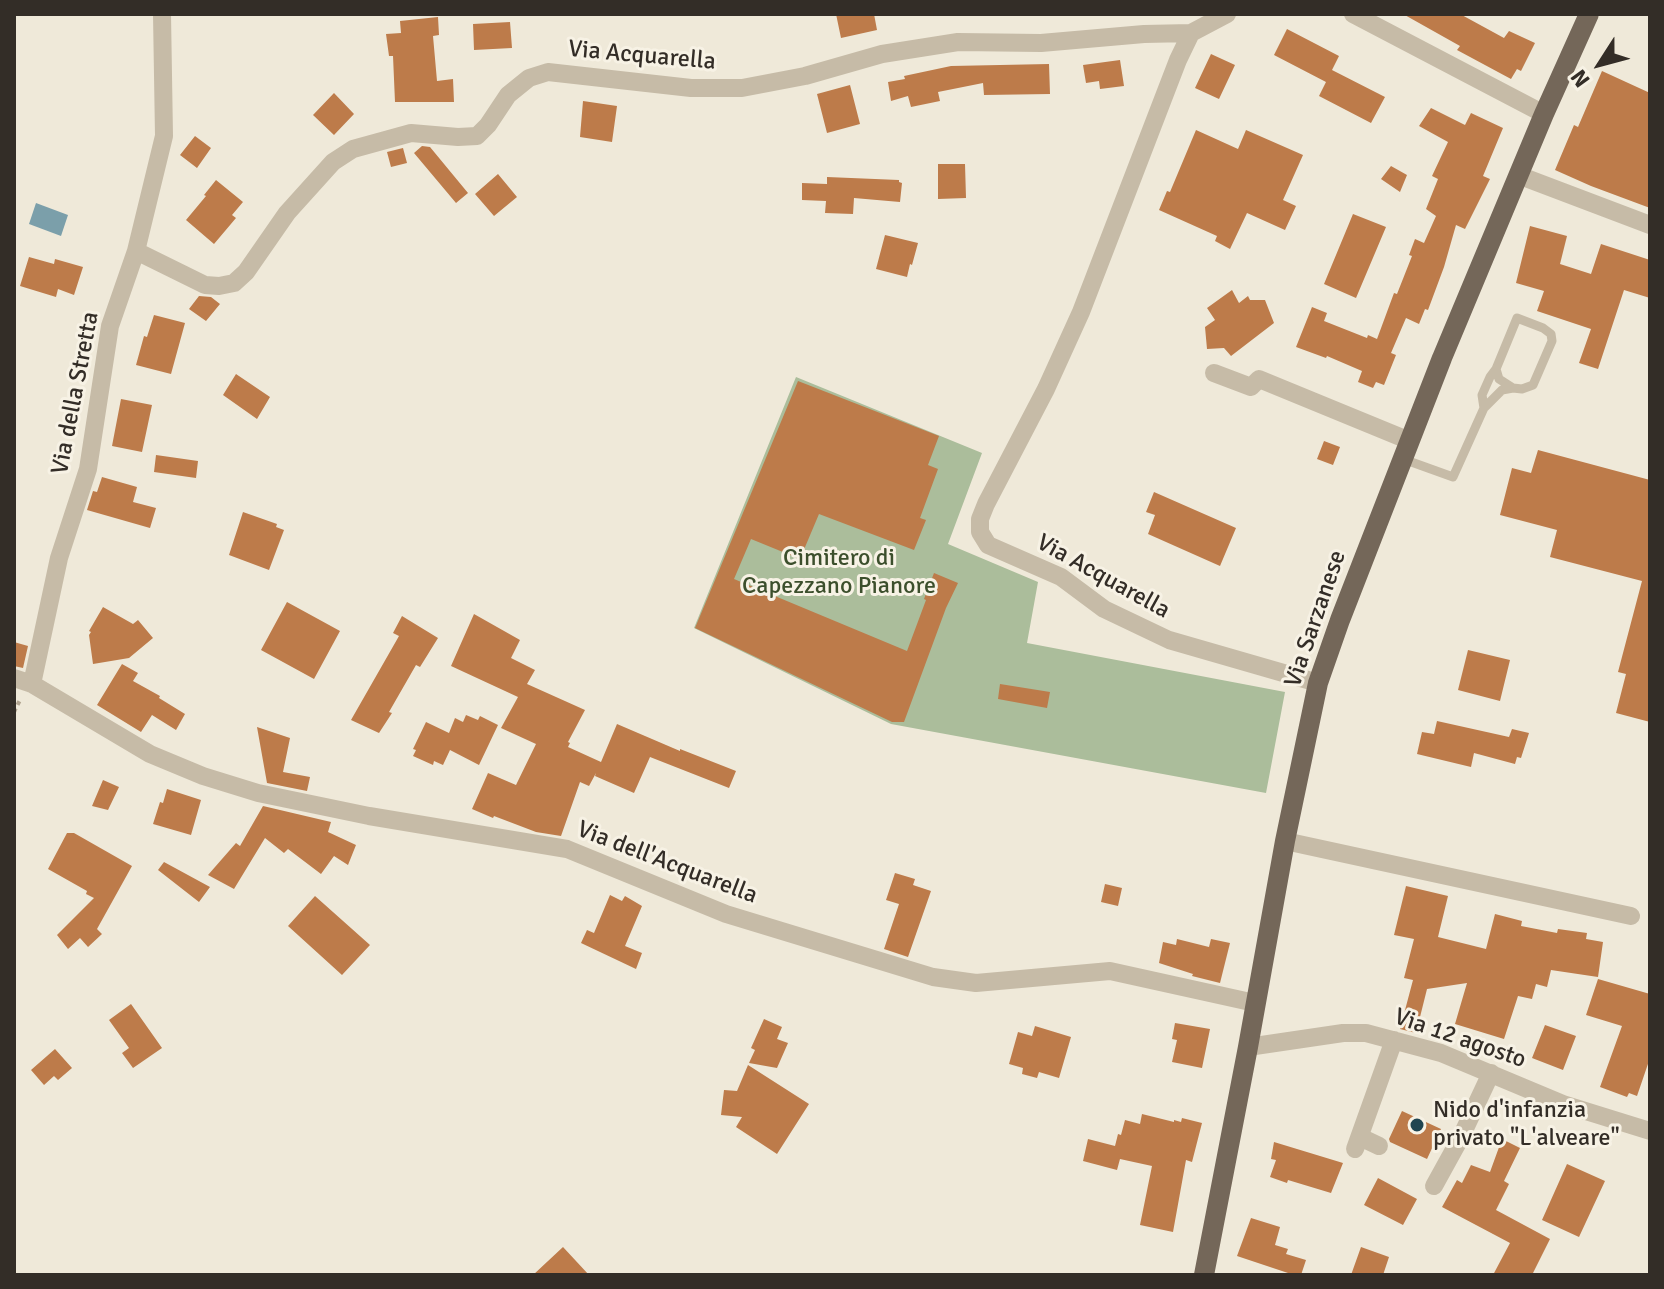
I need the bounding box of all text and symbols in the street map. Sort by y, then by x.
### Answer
north arrow [1560,24,1640,104]
street label: Via Acquarella [567,35,717,77]
text: N [1565,64,1596,93]
street label: Via della Stretta [46,309,106,477]
street label: Via Acquarella [1031,529,1175,625]
park label: Cimitero di Capezzano Pianore [742,545,936,601]
street label: Via Sarzanese [1279,547,1353,691]
street label: Via dell'Acquarella [573,815,761,911]
street label: Via 12 agosto [1390,1003,1530,1075]
place label: Nido d'infanzia privato "L'alveare" [1433,1097,1620,1153]
marker: Nido d'infanzia privato "L'alveare" [1408,1116,1426,1134]

